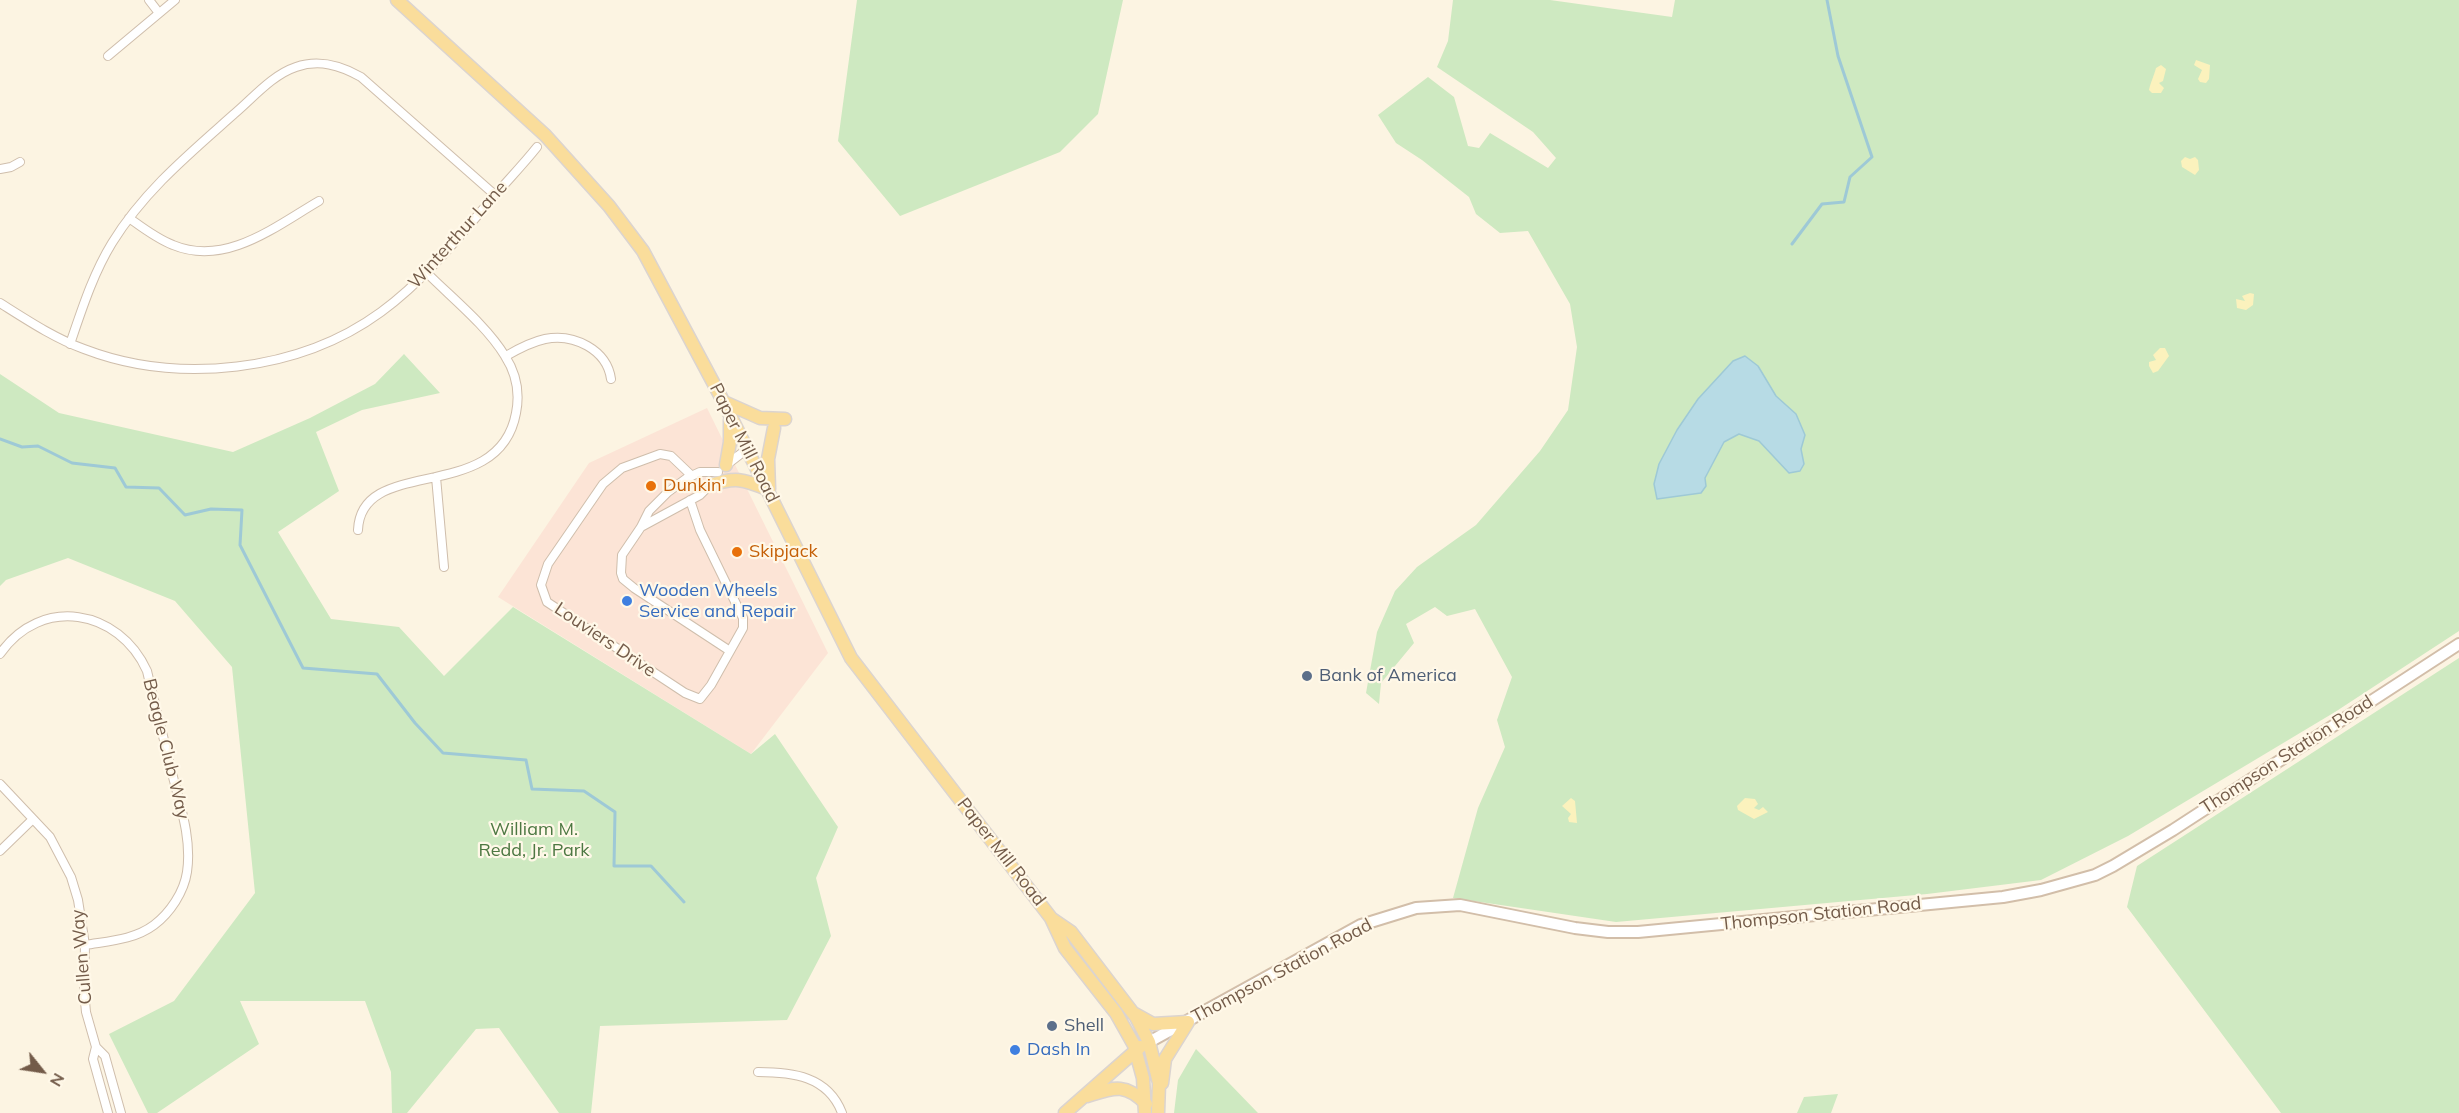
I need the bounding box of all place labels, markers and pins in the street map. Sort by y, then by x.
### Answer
place label: Dunkin' [663,475,725,497]
marker: Dunkin' [644,479,658,493]
place label: Skipjack [749,541,818,563]
marker: Skipjack [730,545,744,559]
place label: Wooden Wheels Service and Repair [639,580,795,622]
marker: Wooden Wheels Service and Repair [620,594,634,608]
place label: Bank of America [1319,665,1457,687]
marker: Bank of America [1300,669,1314,683]
place label: Shell [1064,1015,1104,1037]
marker: Shell [1045,1019,1059,1033]
place label: Dash In [1027,1039,1091,1061]
marker: Dash In [1008,1043,1022,1057]

